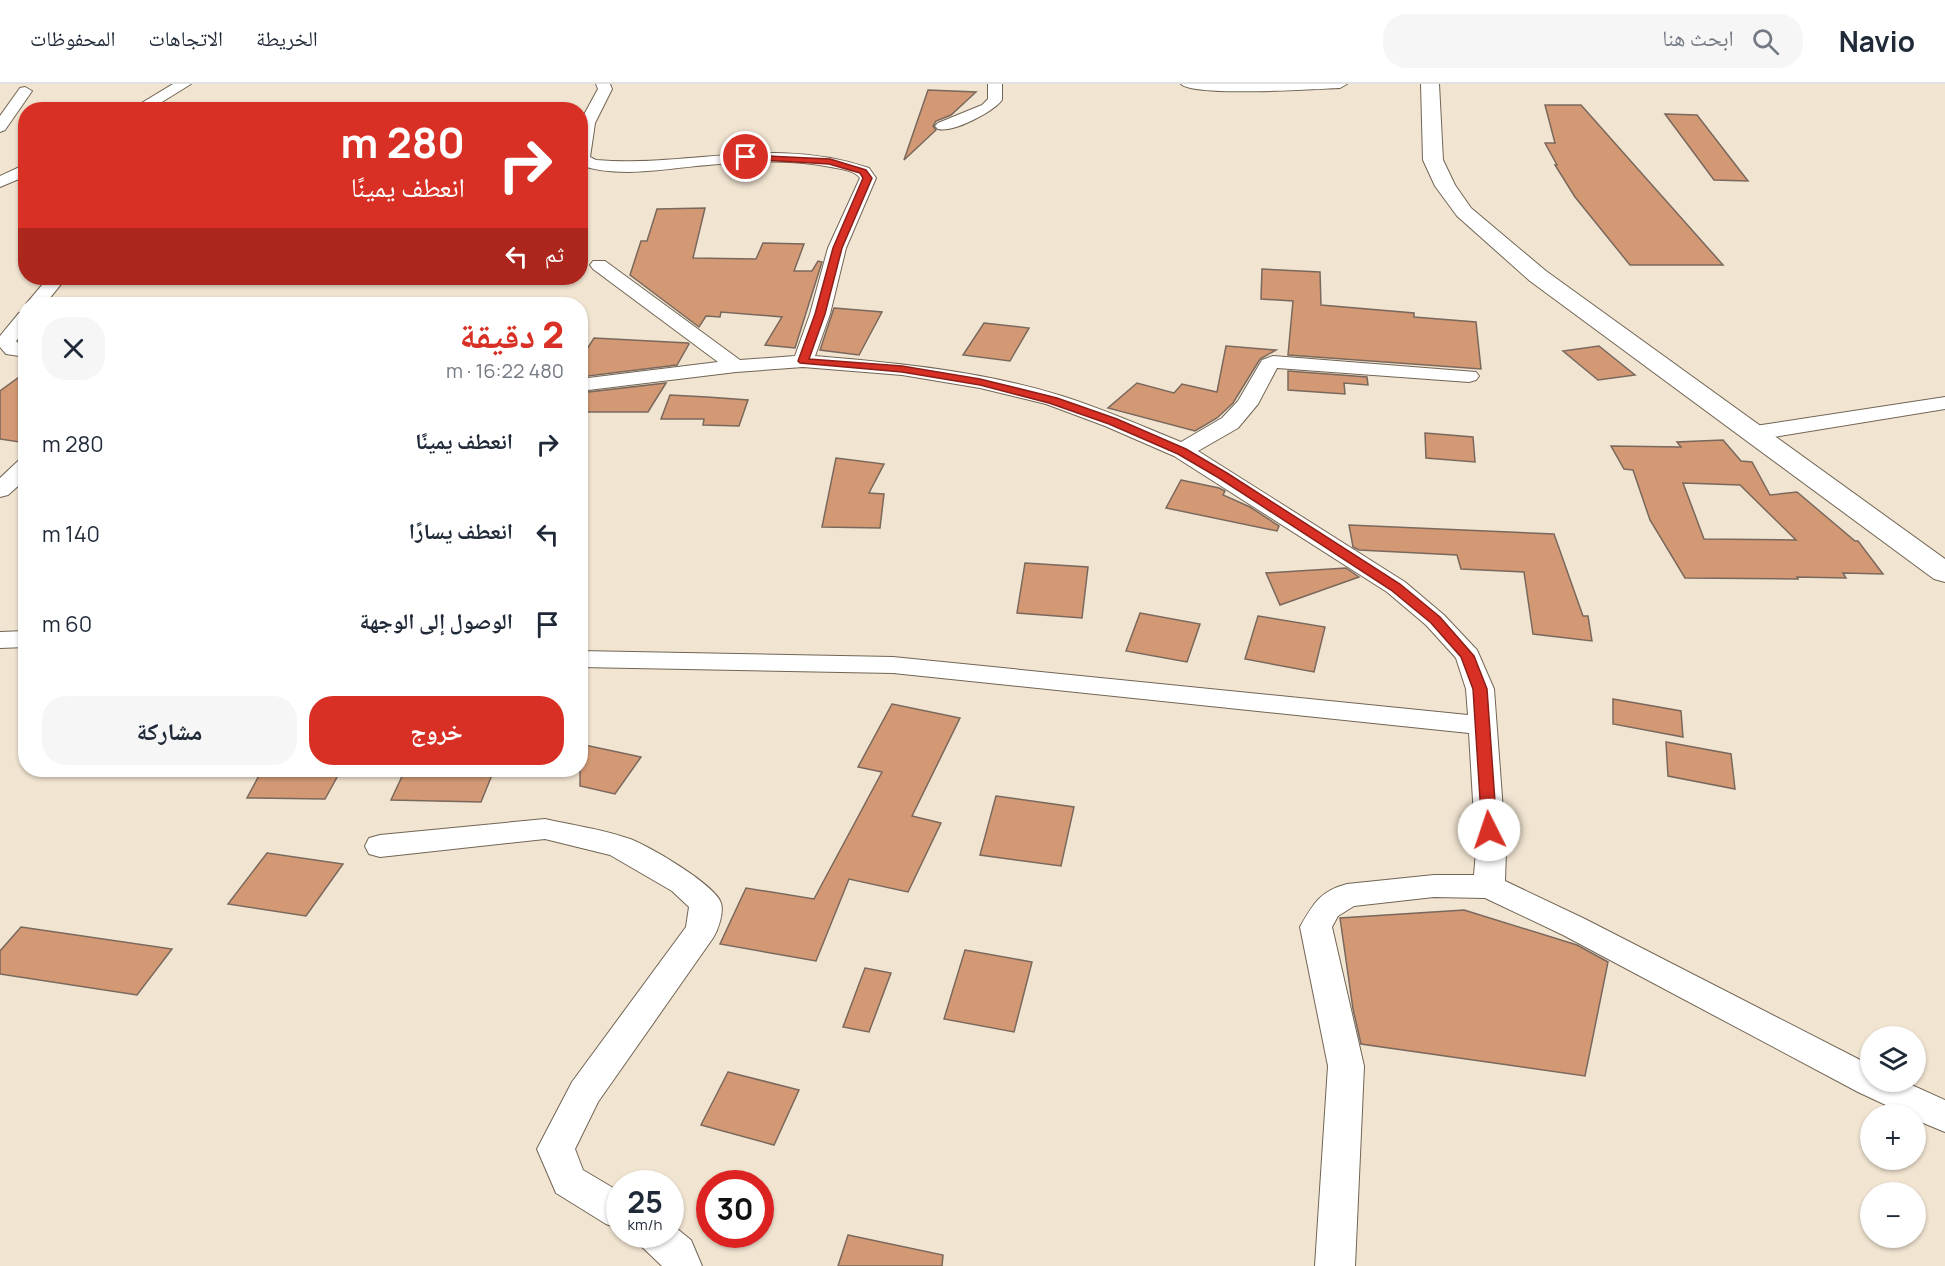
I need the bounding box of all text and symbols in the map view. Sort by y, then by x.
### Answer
search box [1383,14,1803,68]
text: Navio [1839,22,1915,60]
text: ابحث هنا [1662,23,1734,53]
text: المحفوظات [30,24,115,52]
text: الاتجاهات [148,24,223,52]
text: الخريطة [256,24,318,52]
icon: search [1749,25,1782,58]
text: 280 m [340,113,465,171]
icon: right [486,126,564,204]
pin [720,131,771,182]
icon: arrive [729,140,762,173]
text: انعطف يمينًا [351,168,465,205]
text: ثم [545,239,564,269]
icon: left [500,240,533,273]
text: 2 دقيقة [459,310,564,359]
button: close [42,317,105,380]
text: 480 m · 16:22 [446,357,564,384]
text: انعطف يمينًا [415,426,513,456]
icon: right [531,428,564,461]
text: 280 m [42,429,104,459]
text: انعطف يسارًا [409,516,513,546]
icon: left [531,518,564,551]
text: 140 m [42,519,100,549]
text: الوصول إلى الوجهة [360,606,513,636]
icon: arrive [531,608,564,641]
text: 60 m [42,609,92,639]
button: مشاركة [42,696,297,765]
button: خروج [309,696,564,765]
position arrow [1457,798,1521,862]
map controls [1860,1026,1926,1248]
button: layers [1860,1026,1926,1092]
button: + [1860,1104,1926,1170]
speed limit sign: 30 [696,1170,774,1248]
text: 25 [627,1181,663,1222]
button: − [1860,1182,1926,1248]
text: km/h [628,1214,662,1235]

